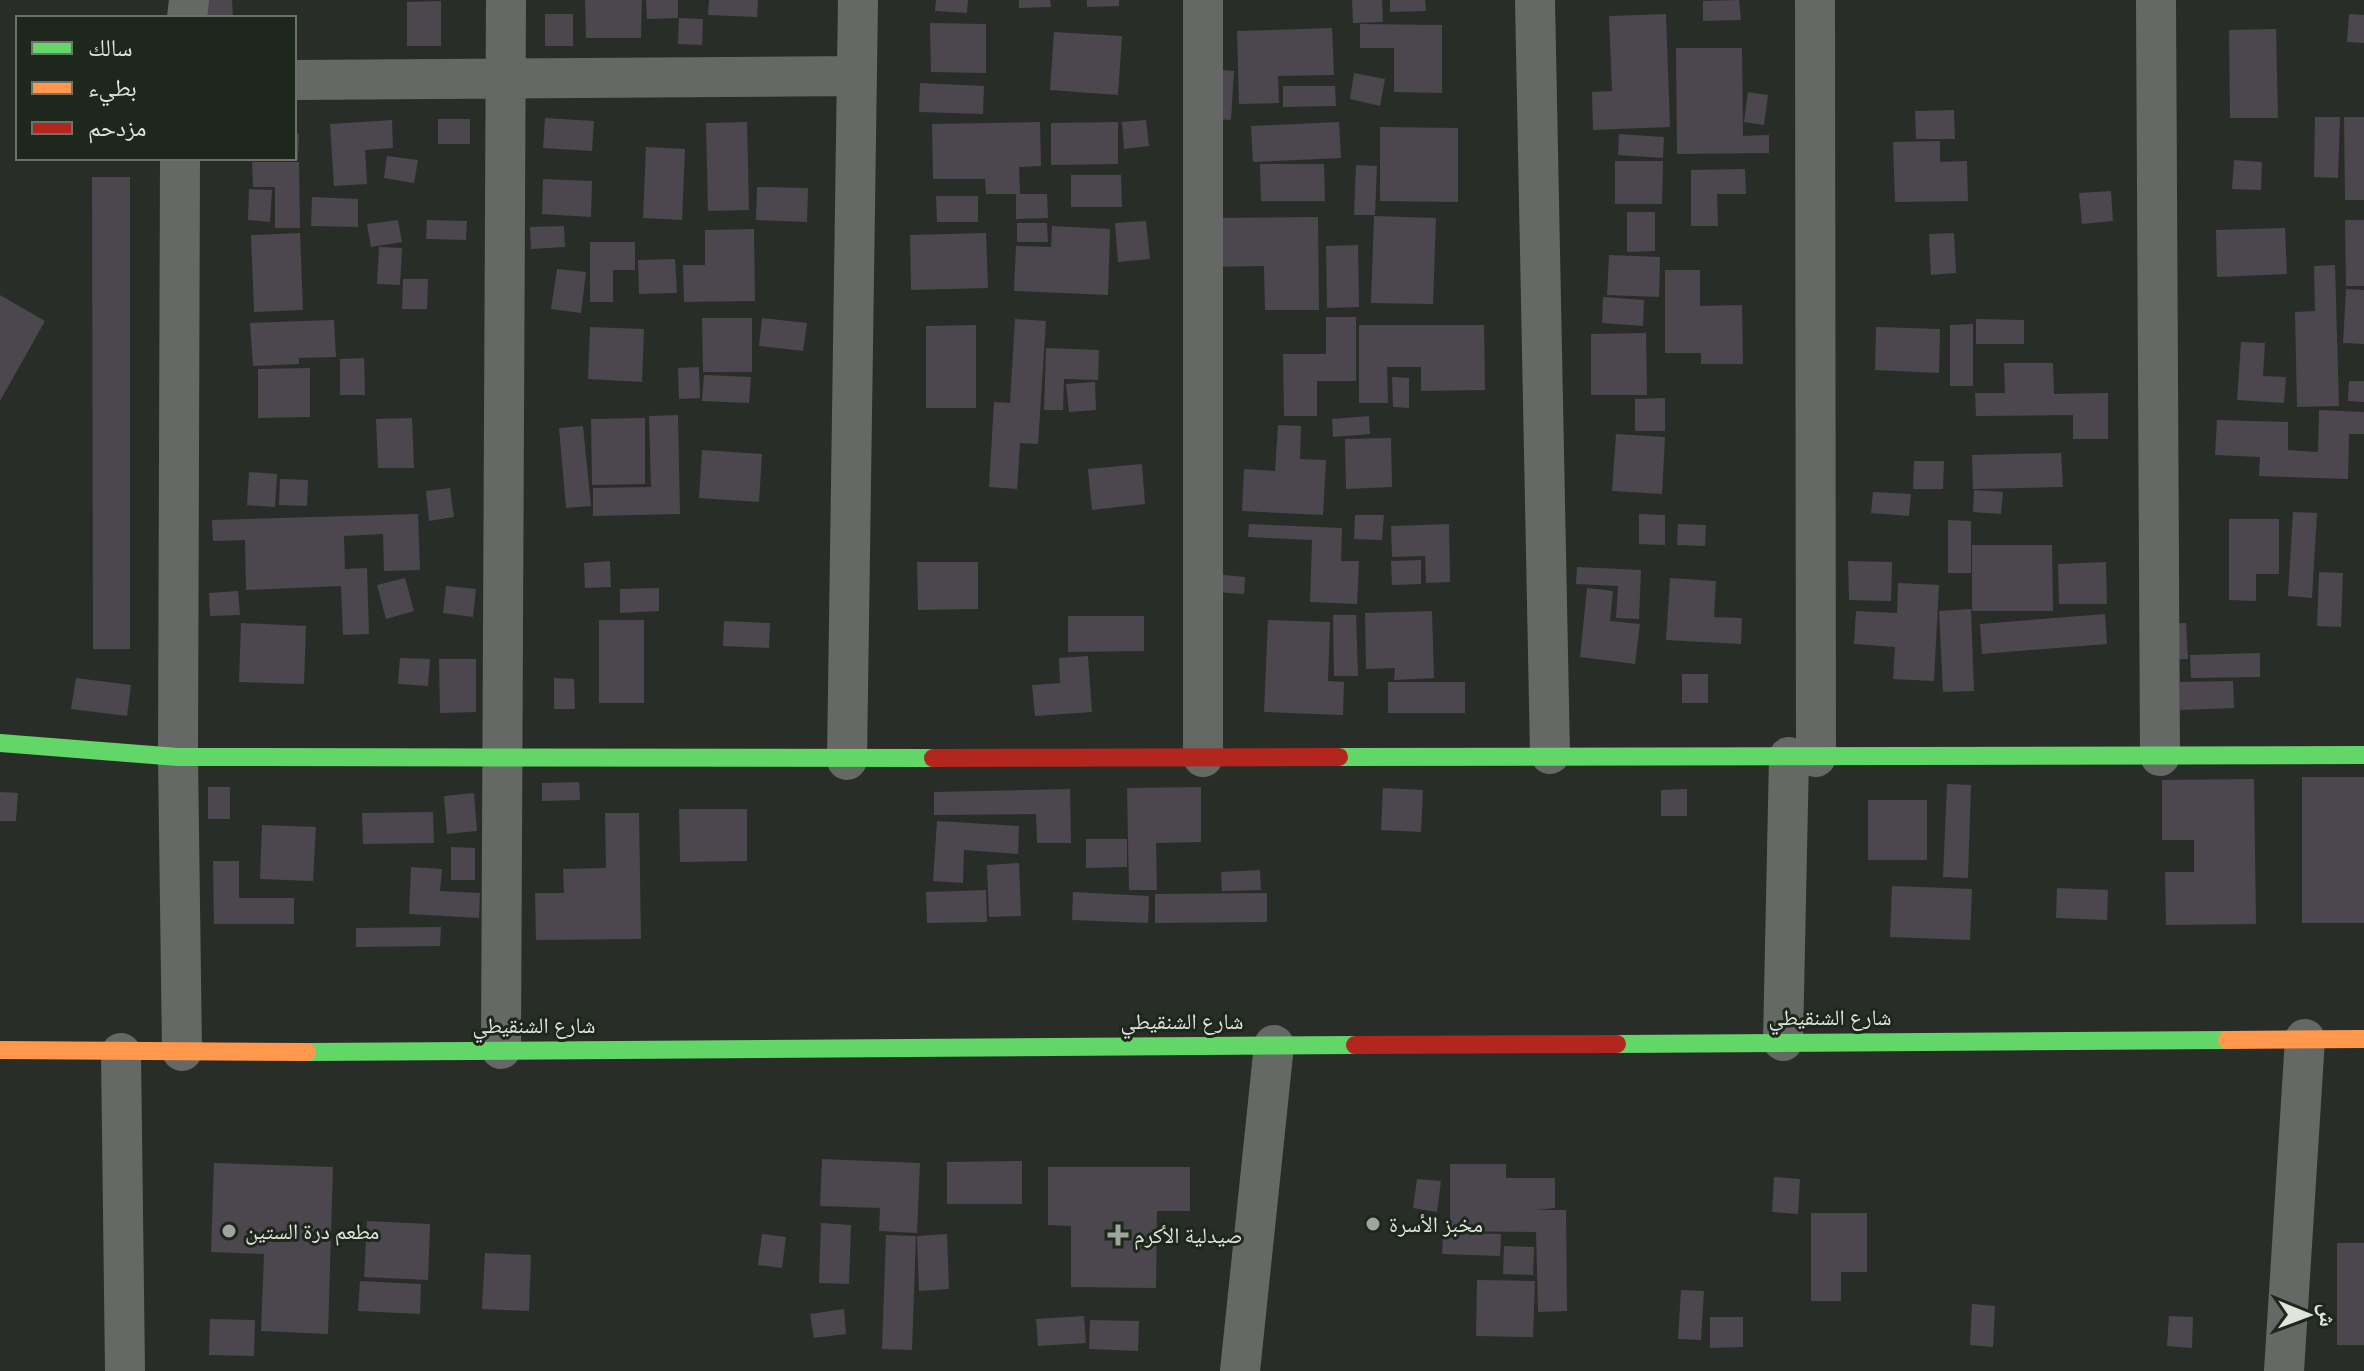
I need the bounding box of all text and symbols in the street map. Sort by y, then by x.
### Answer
legend [16,16,296,160]
text: سالك [88,31,133,63]
text: بطيء [88,71,137,107]
text: مزدحم [88,111,147,144]
street label: شارع الشنقيطي [1768,1002,1892,1035]
street label: شارع الشنقيطي [1120,1006,1244,1039]
street label: شارع الشنقيطي [472,1010,596,1043]
place label: مخبز الأسرة [1389,1209,1483,1239]
marker: مخبز الأسرة [1364,1215,1382,1233]
place label: مطعم درة الستين [245,1216,379,1246]
place label: صيدلية الأكرم [1134,1220,1243,1250]
marker: مطعم درة الستين [220,1222,238,1240]
marker: صيدلية الأكرم [1109,1226,1127,1244]
north arrow [2268,1275,2348,1355]
text: ش [2313,1303,2343,1327]

